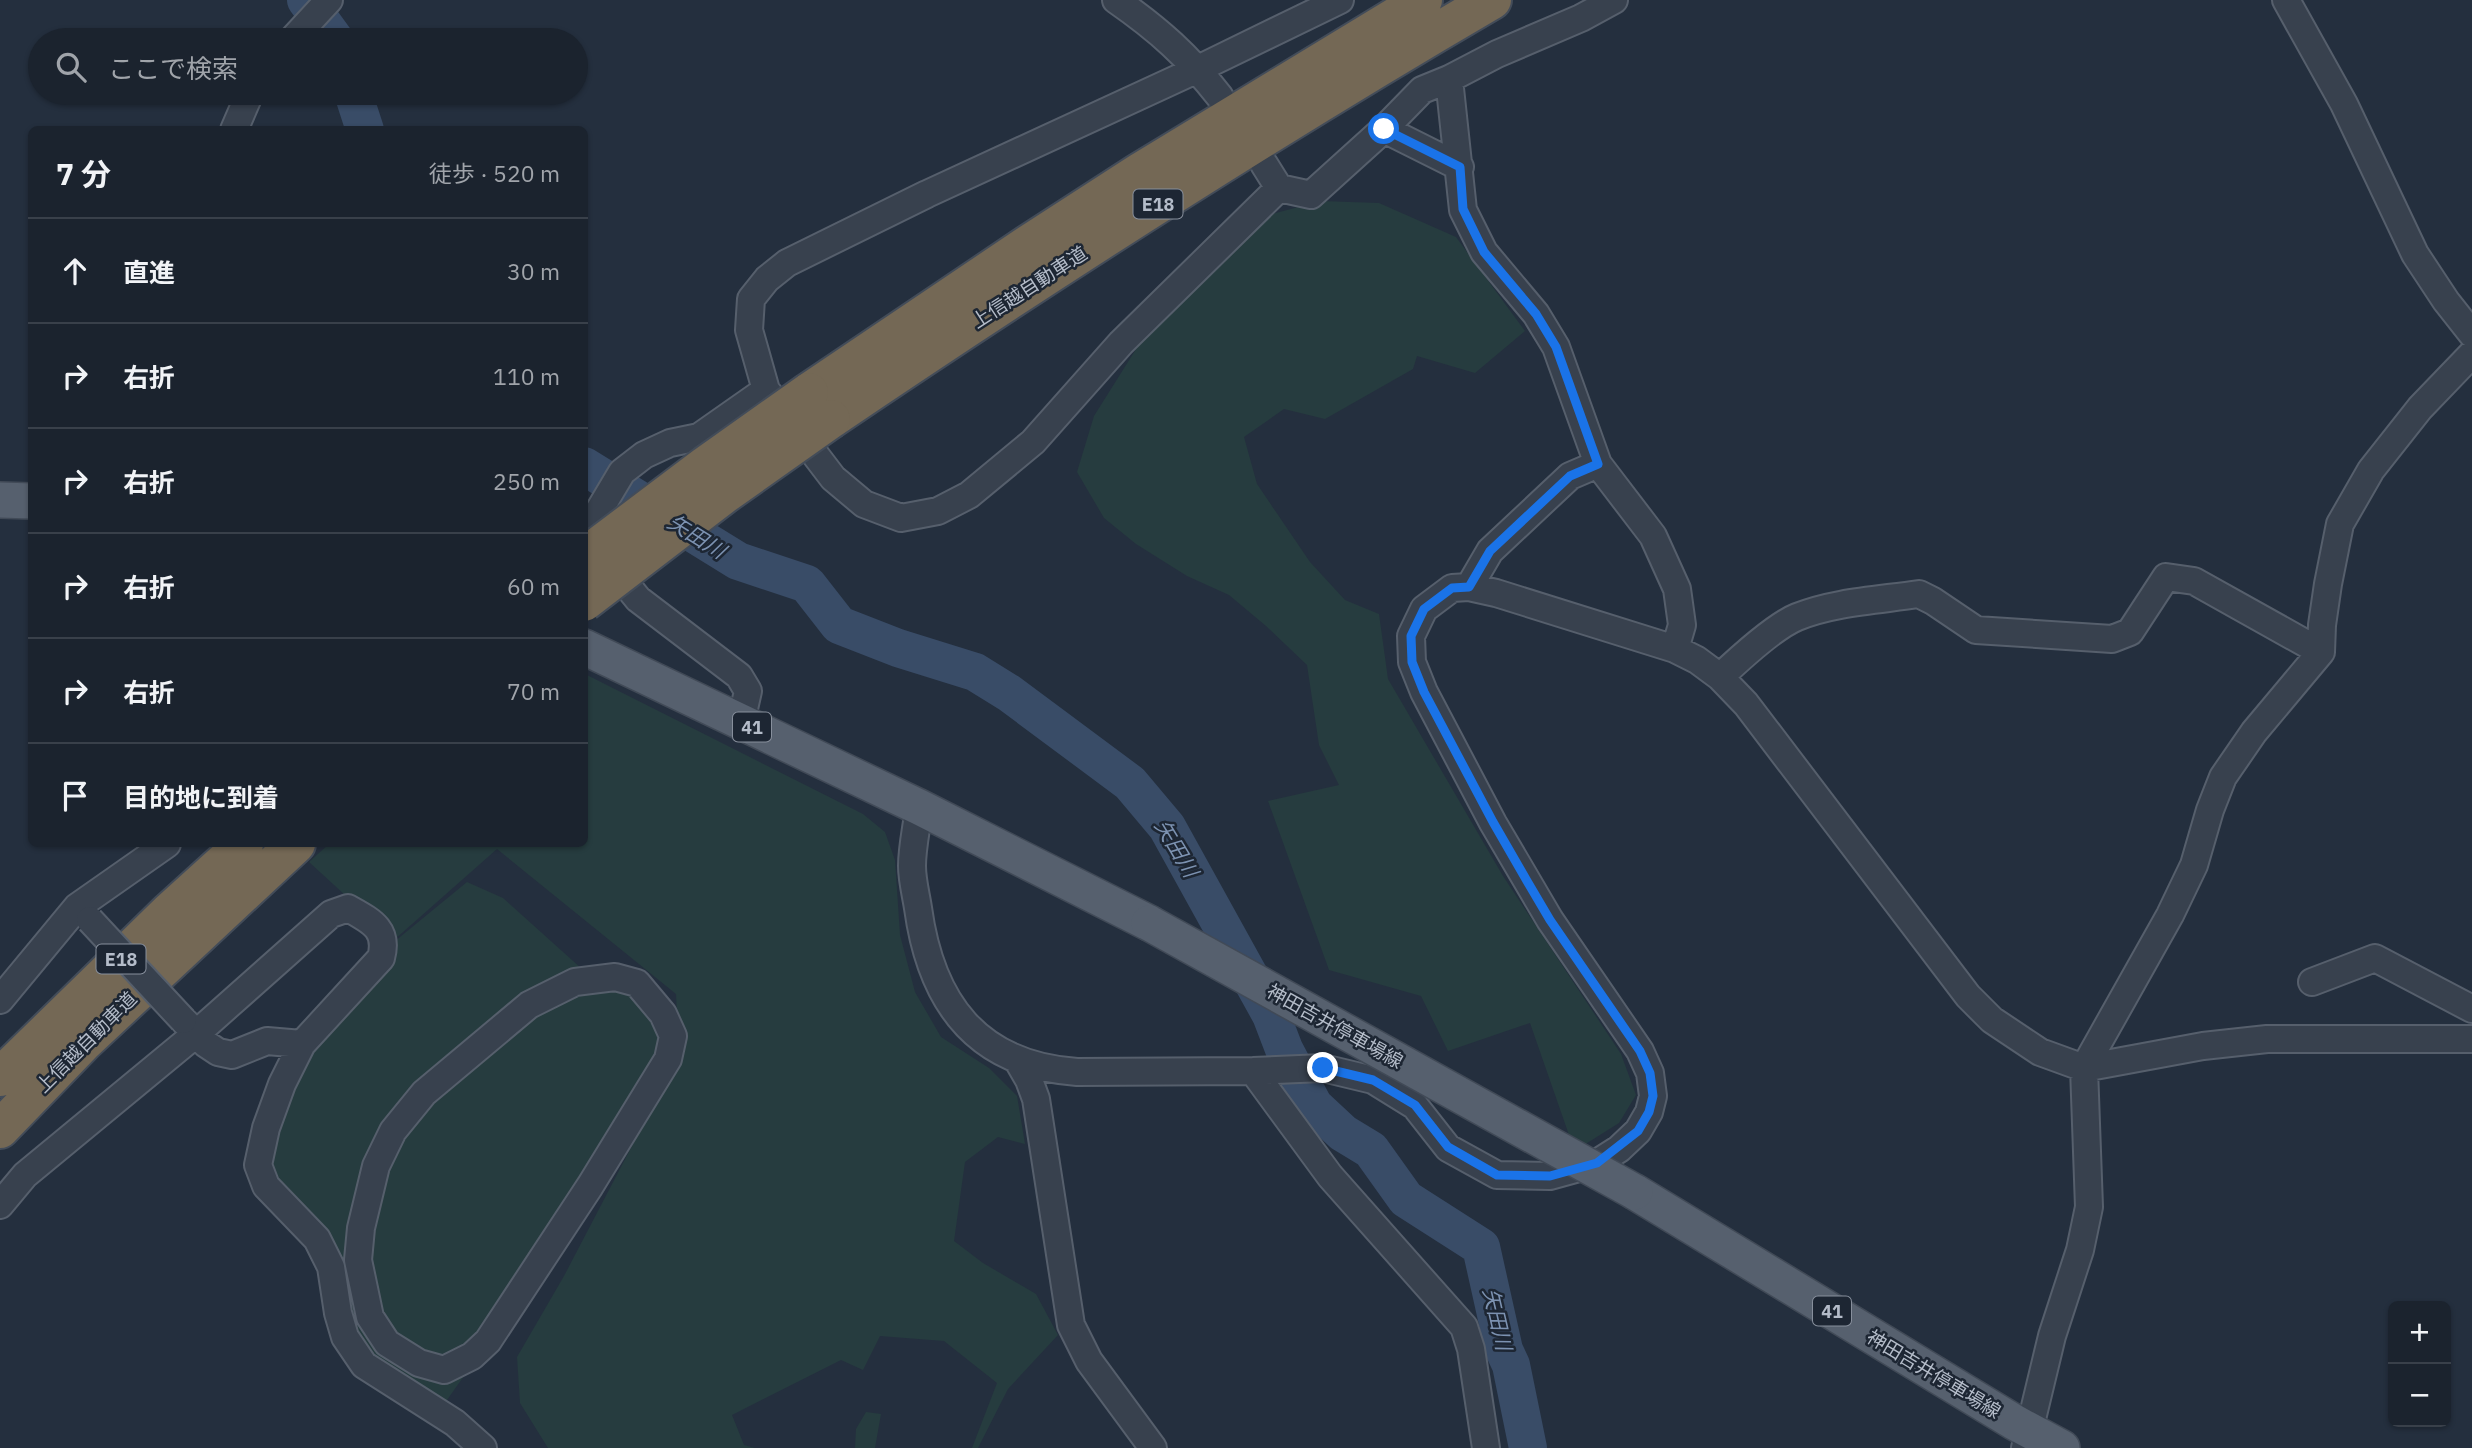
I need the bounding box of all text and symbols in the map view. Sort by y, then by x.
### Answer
search box [28,28,588,105]
icon: search [52,48,90,86]
text: ここで検索 [108,51,238,85]
route start [1368,113,1399,144]
text: 7 分 [56,154,111,193]
text: 徒歩 · 520 m [429,158,560,188]
road number: E18 [1134,190,1182,218]
street label: 上信越自動車道 [967,241,1091,333]
icon: ahead [56,252,94,290]
text: 直進 [123,255,175,289]
text: 30 m [507,256,560,286]
icon: right [56,357,94,395]
text: 右折 [123,360,175,394]
text: 110 m [493,361,560,391]
icon: right [56,462,94,500]
text: 右折 [123,465,175,499]
text: 250 m [493,466,560,496]
water label: 矢田川 [663,507,733,566]
icon: right [56,567,94,605]
text: 右折 [123,570,175,604]
text: 60 m [507,571,560,601]
icon: right [56,672,94,710]
text: 右折 [123,675,175,709]
text: 70 m [507,676,560,706]
road number: 41 [733,712,771,742]
icon: arrive [56,777,94,815]
text: 目的地に到着 [123,780,279,814]
water label: 矢田川 [1149,814,1206,884]
road number: E18 [96,944,146,974]
street label: 神田吉井停車場線 [1263,979,1407,1073]
street label: 上信越自動車道 [30,986,142,1098]
route end [1307,1052,1338,1083]
water label: 矢田川 [1477,1285,1519,1355]
road number: 41 [1813,1296,1851,1326]
map controls [2388,1301,2451,1427]
button: + [2388,1301,2451,1364]
street label: 神田吉井停車場線 [1863,1325,2005,1423]
button: − [2388,1364,2451,1427]

